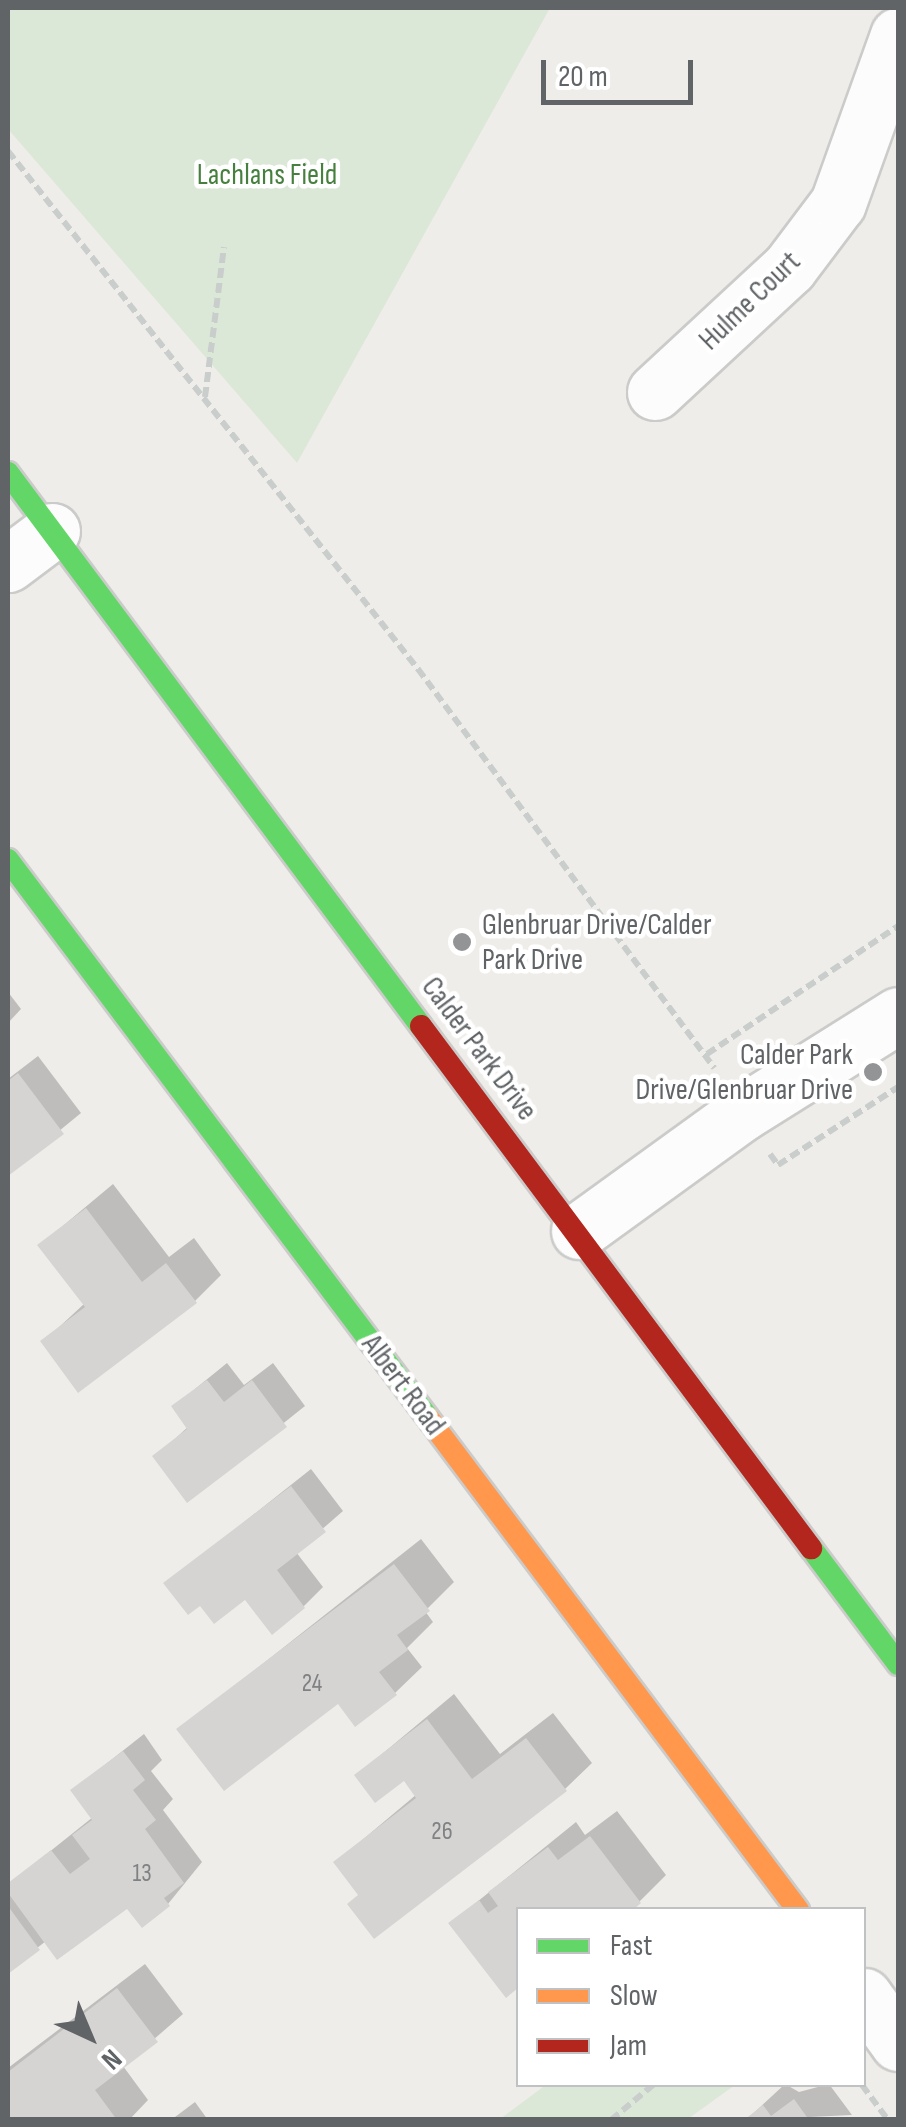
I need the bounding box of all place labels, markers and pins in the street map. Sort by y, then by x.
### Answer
place label: Glenbruar Drive/Calder Park Drive [482,907,711,978]
marker: Glenbruar Drive/Calder Park Drive [451,931,473,953]
place label: Calder Park Drive/Glenbruar Drive [635,1037,853,1108]
marker: Calder Park Drive/Glenbruar Drive [862,1061,884,1083]

